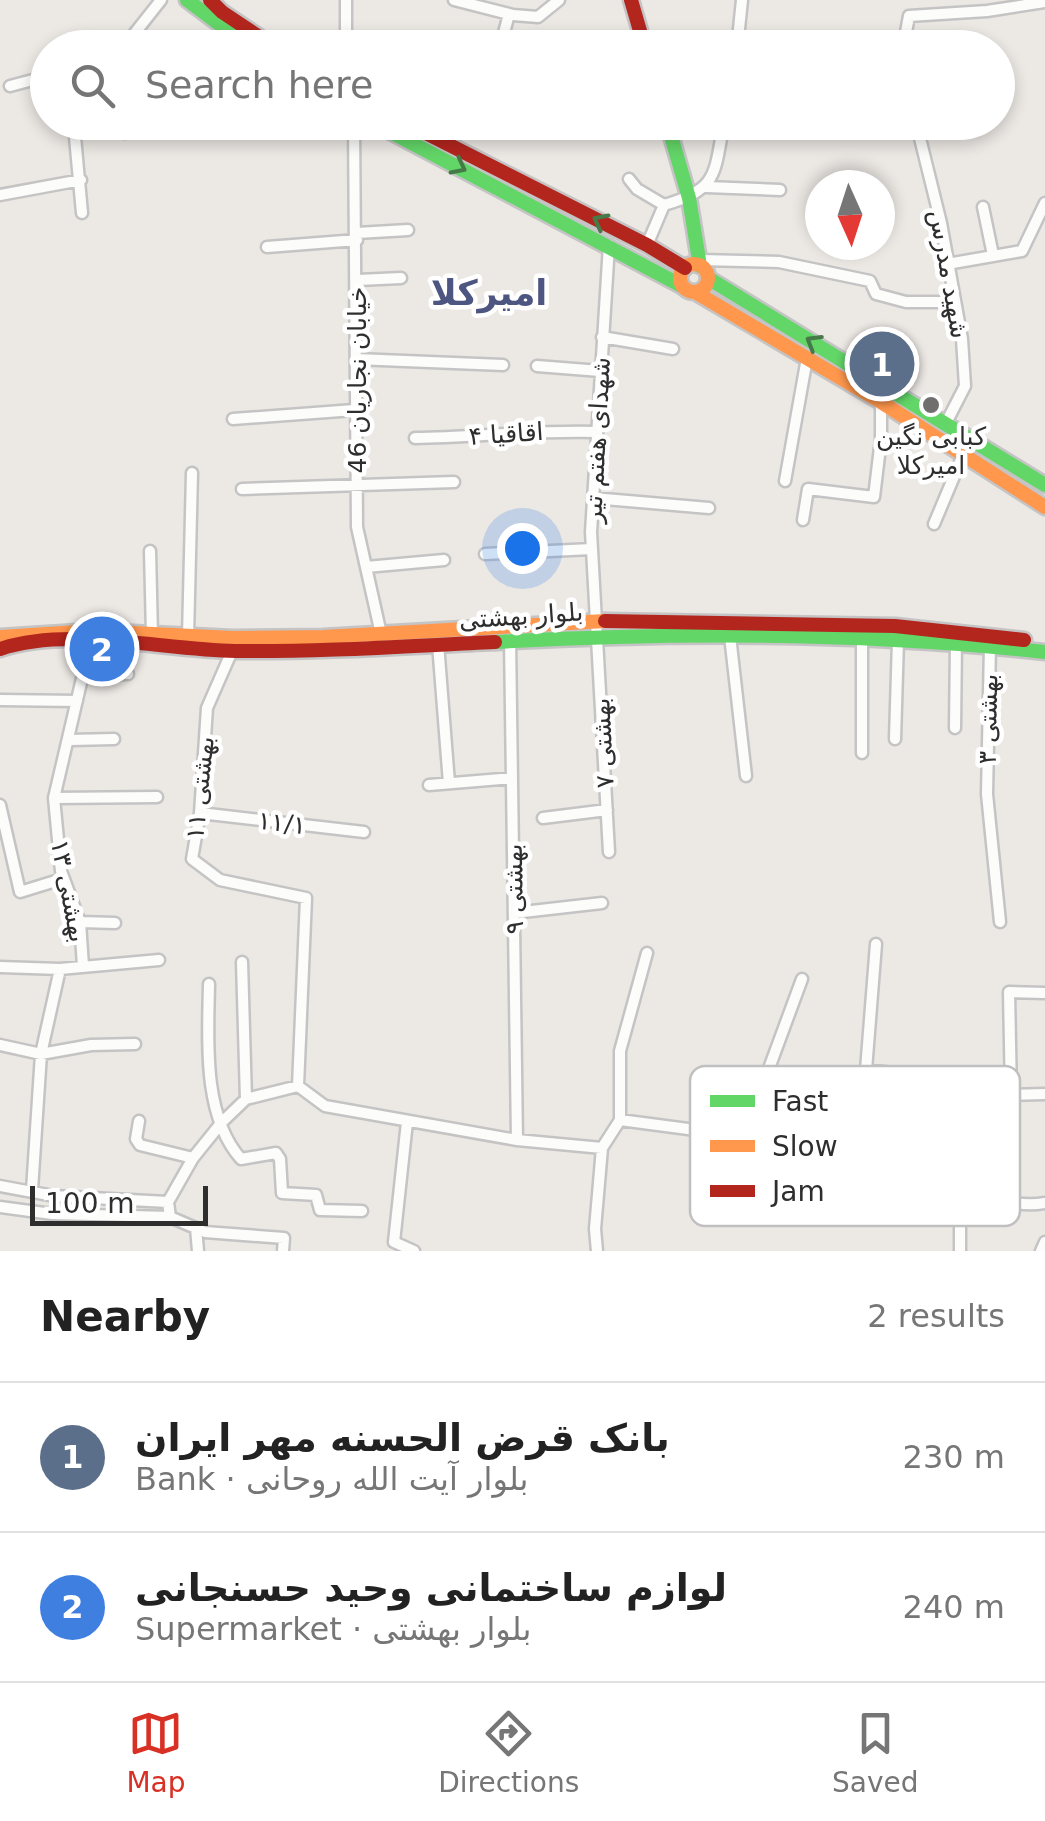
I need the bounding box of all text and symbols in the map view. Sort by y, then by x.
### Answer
search box [30,30,1015,140]
icon: search [65,58,120,113]
text: Search here [145,63,373,107]
one-way arrow [448,155,466,174]
north arrow [805,170,895,260]
street label: شهید مدرس [922,207,975,341]
one-way arrow [592,213,610,233]
district label: امیرکلا [431,273,547,314]
street label: خیابان نجاریان 46 [343,287,372,473]
pin: 1 [850,326,914,402]
one-way arrow [806,335,824,354]
street label: شهدای هفتم تیر [578,356,617,526]
marker: کبابی نگین امیرکلا [920,394,942,416]
street label: اقاقیا ۴ [468,417,544,451]
place label: کبابی نگین امیرکلا [876,422,986,480]
your location [497,523,548,574]
street label: بلوار بهشتی [458,597,584,636]
pin: 2 [70,612,134,686]
street label: بهشتی ۳ [973,673,1004,765]
street label: بهشتی ۷ [586,697,621,789]
street label: بهشتی ۱۱ [180,735,221,841]
street label: ۱۱/۱ [256,806,308,840]
street label: بهشتی ۱۳ [44,837,93,945]
street label: بهشتی ۹ [499,843,530,935]
legend [690,1066,1020,1226]
text: Fast [772,1085,828,1118]
text: Slow [772,1130,838,1163]
text: Jam [770,1175,825,1208]
scale bar [30,1181,208,1226]
text: 100 m [45,1187,135,1220]
text: Nearby [40,1292,210,1341]
text: 2 results [867,1297,1005,1335]
text: بانک قرض الحسنه مهر ایران [135,1416,670,1460]
text: 1 [61,1438,84,1476]
text: 230 m [903,1438,1005,1476]
text: Bank · بلوار آیت الله روحانی [135,1460,528,1498]
text: لوازم ساختمانی وحید حسنجانی [135,1566,727,1610]
text: 2 [61,1588,84,1626]
text: 240 m [903,1588,1005,1626]
text: Supermarket · بلوار بهشتی [135,1610,531,1648]
tab: Map [126,1706,185,1799]
tab: Directions [438,1706,579,1799]
tab: Saved [832,1706,919,1799]

